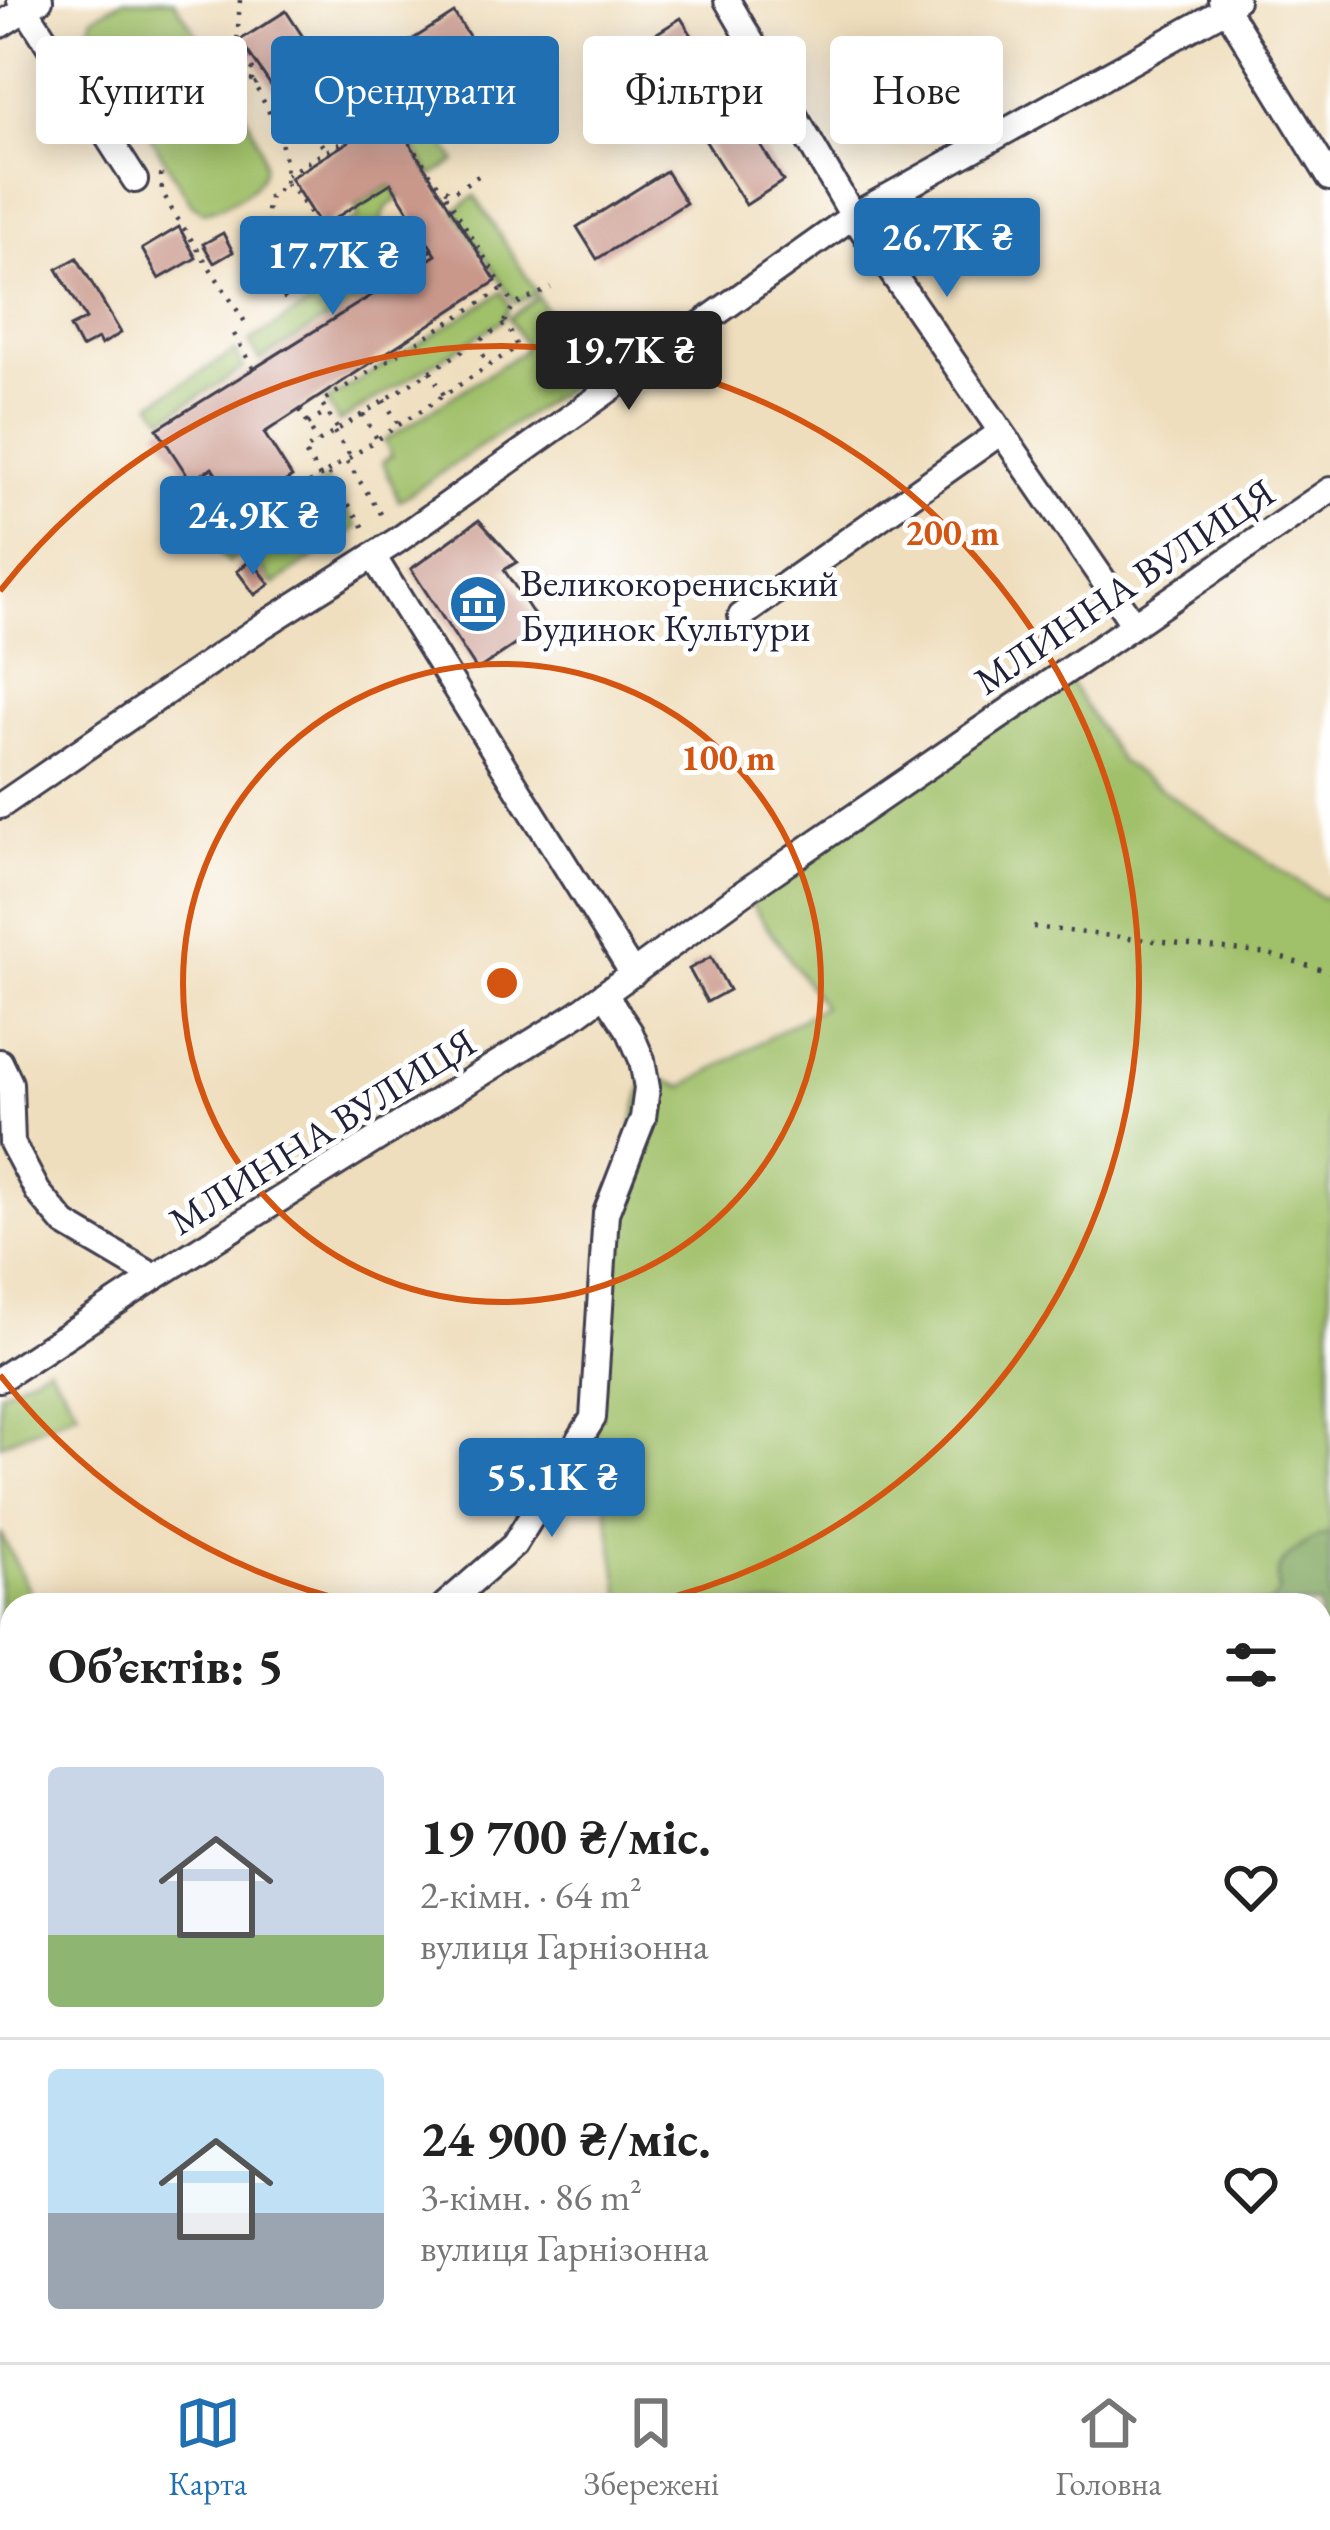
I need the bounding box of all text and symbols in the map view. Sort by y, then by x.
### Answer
chip: Купити [36,36,247,144]
chip: Орендувати [271,36,559,144]
chip: Фільтри [583,36,806,144]
chip: Нове [830,36,1003,144]
pin: 26.7K ₴ [836,198,1058,300]
text: 26.7K ₴ [881,211,1013,262]
pin: 17.7K ₴ [222,216,444,318]
text: 17.7K ₴ [267,229,399,280]
pin: 19.7K ₴ [518,311,740,413]
text: 19.7K ₴ [563,324,695,375]
street label: МЛИННА ВУЛИЦЯ [964,467,1284,706]
pin: 24.9K ₴ [142,476,364,578]
text: 24.9K ₴ [187,489,319,540]
text: 200 m [905,509,999,556]
place label: Великокорениський Будинок Культури [520,557,838,653]
museum icon: Великокорениський Будинок Культури [447,573,509,635]
text: 100 m [681,734,775,781]
centre of rings [481,962,523,1004]
street label: МЛИННА ВУЛИЦЯ [159,1017,485,1246]
pin: 55.1K ₴ [441,1438,663,1540]
text: 55.1K ₴ [486,1451,618,1502]
text: Об’єктів: 5 [48,1632,284,1698]
icon: filters [1218,1632,1284,1698]
text: 19 700 ₴/міс. [420,1803,711,1869]
icon: home [144,1815,288,1959]
icon: heart [1218,1854,1284,1920]
text: 2-кімн. · 64 m² [420,1869,642,1920]
text: вулиця Гарнізонна [420,1920,709,1971]
text: 24 900 ₴/міс. [420,2105,711,2171]
icon: home [144,2117,288,2261]
icon: heart [1218,2156,1284,2222]
text: 3-кімн. · 86 m² [420,2171,642,2222]
text: вулиця Гарнізонна [420,2222,709,2273]
tab: Карта [168,2390,247,2505]
tab: Збережені [584,2390,719,2505]
tab: Головна [1056,2390,1162,2505]

